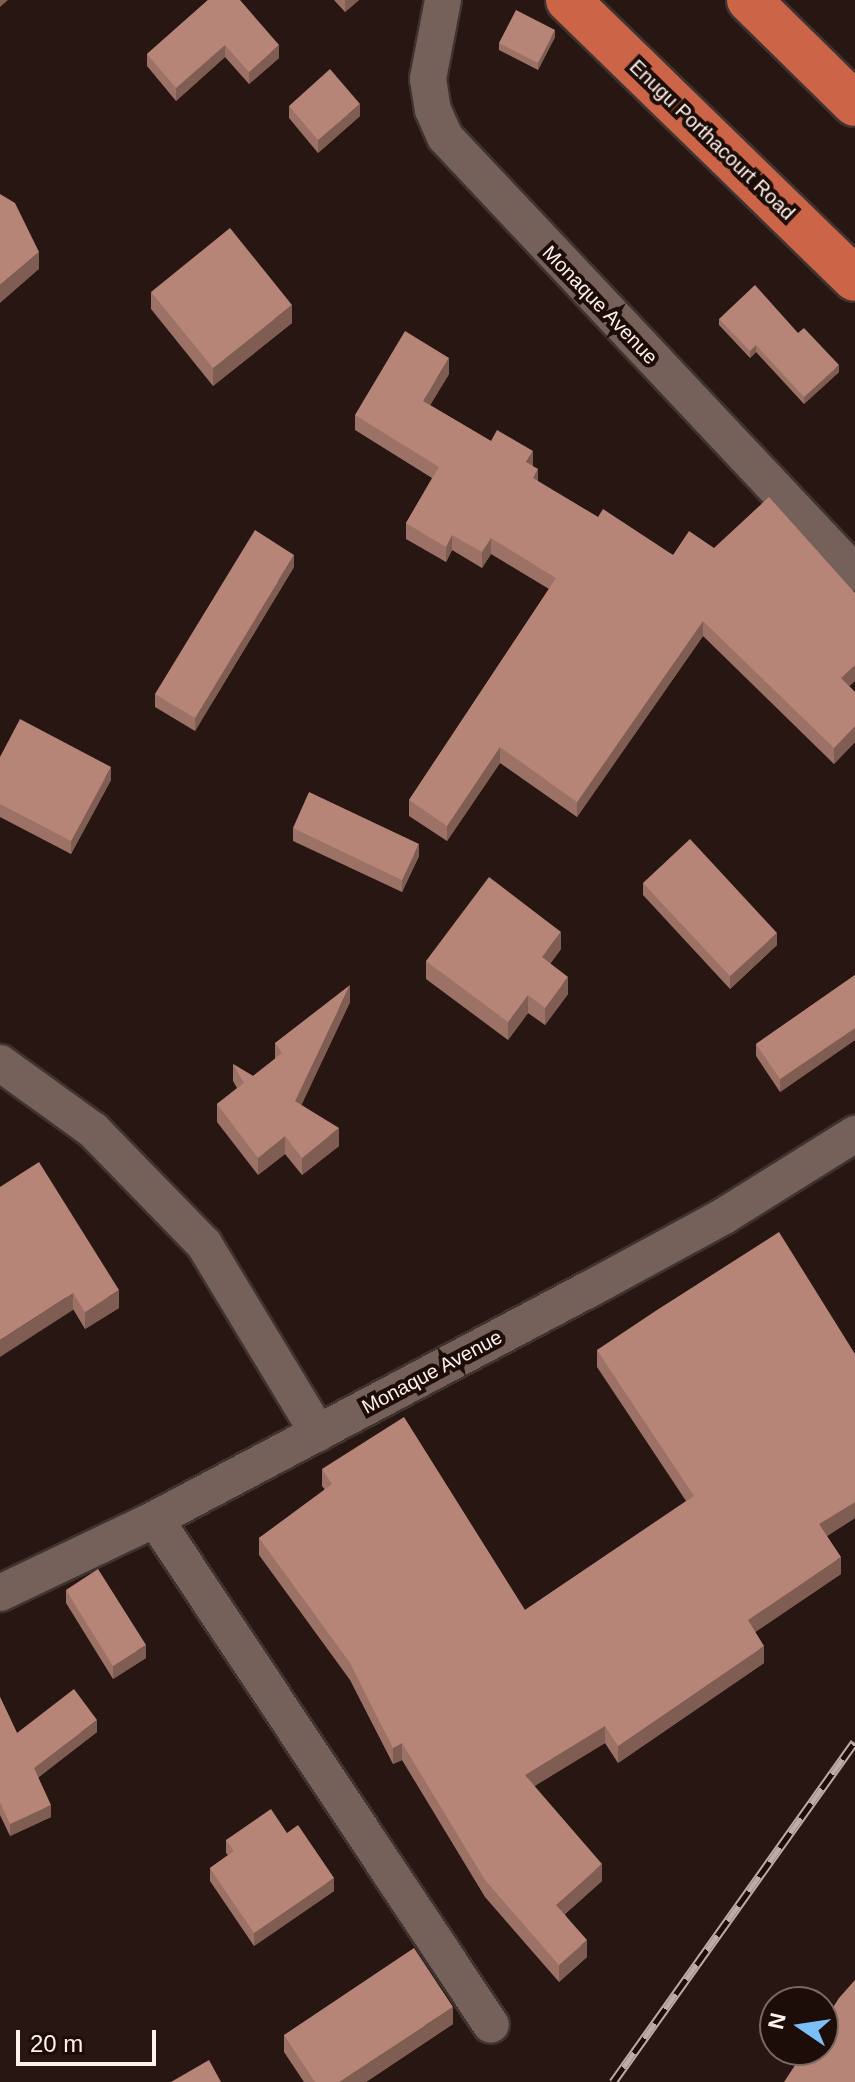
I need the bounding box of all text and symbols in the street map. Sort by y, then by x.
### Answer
street label: Enugu Porthacourt Road [624,55,800,225]
street label: Monaque Avenue [537,240,663,370]
street label: Monaque Avenue [357,1325,507,1419]
north arrow [759,1986,839,2066]
text: N [763,2010,791,2031]
scale bar [20,2014,160,2064]
text: 20 m [30,2030,83,2057]

